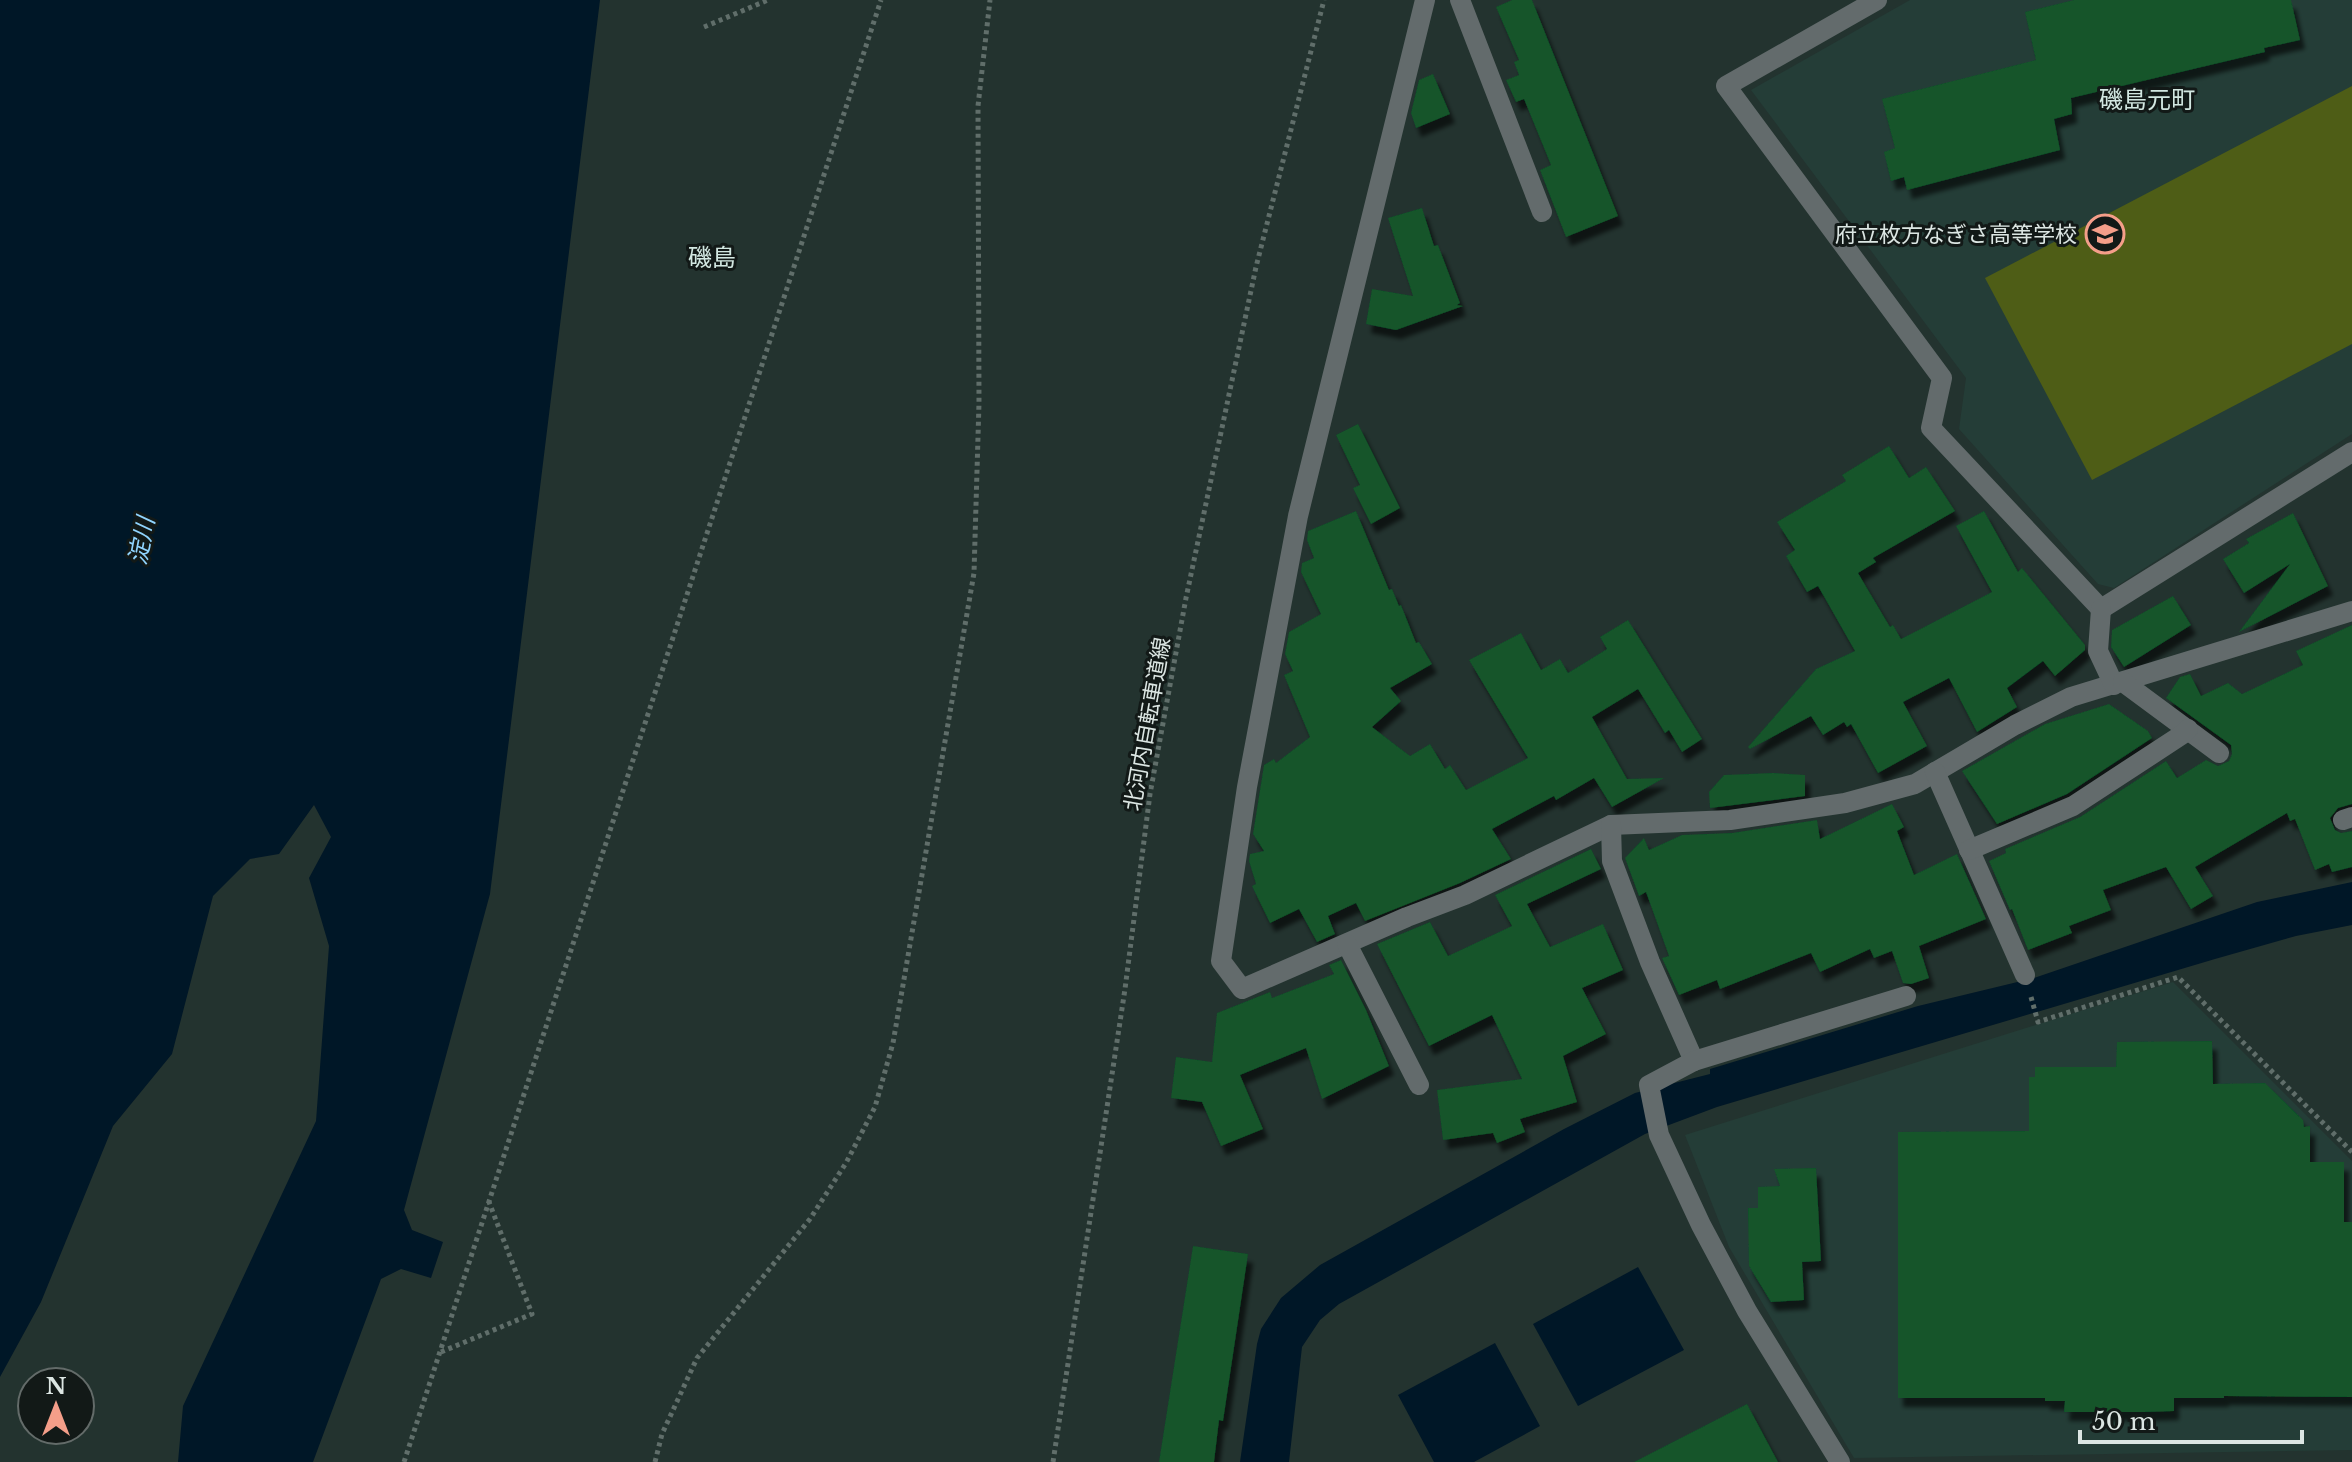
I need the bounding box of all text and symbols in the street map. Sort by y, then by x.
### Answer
district label: 磯島元町 [2099,85,2195,114]
school or university icon: 府立枚方なぎさ高等学校 [2084,213,2126,255]
place label: 府立枚方なぎさ高等学校 [1835,221,2077,248]
district label: 磯島 [688,243,736,272]
water label: 淀川 [123,512,161,567]
street label: 北河内自転車道線 [1119,635,1176,813]
north arrow [16,1366,96,1446]
text: N [46,1373,67,1400]
scale bar [2080,1394,2302,1444]
text: 50 m [2092,1407,2156,1436]

